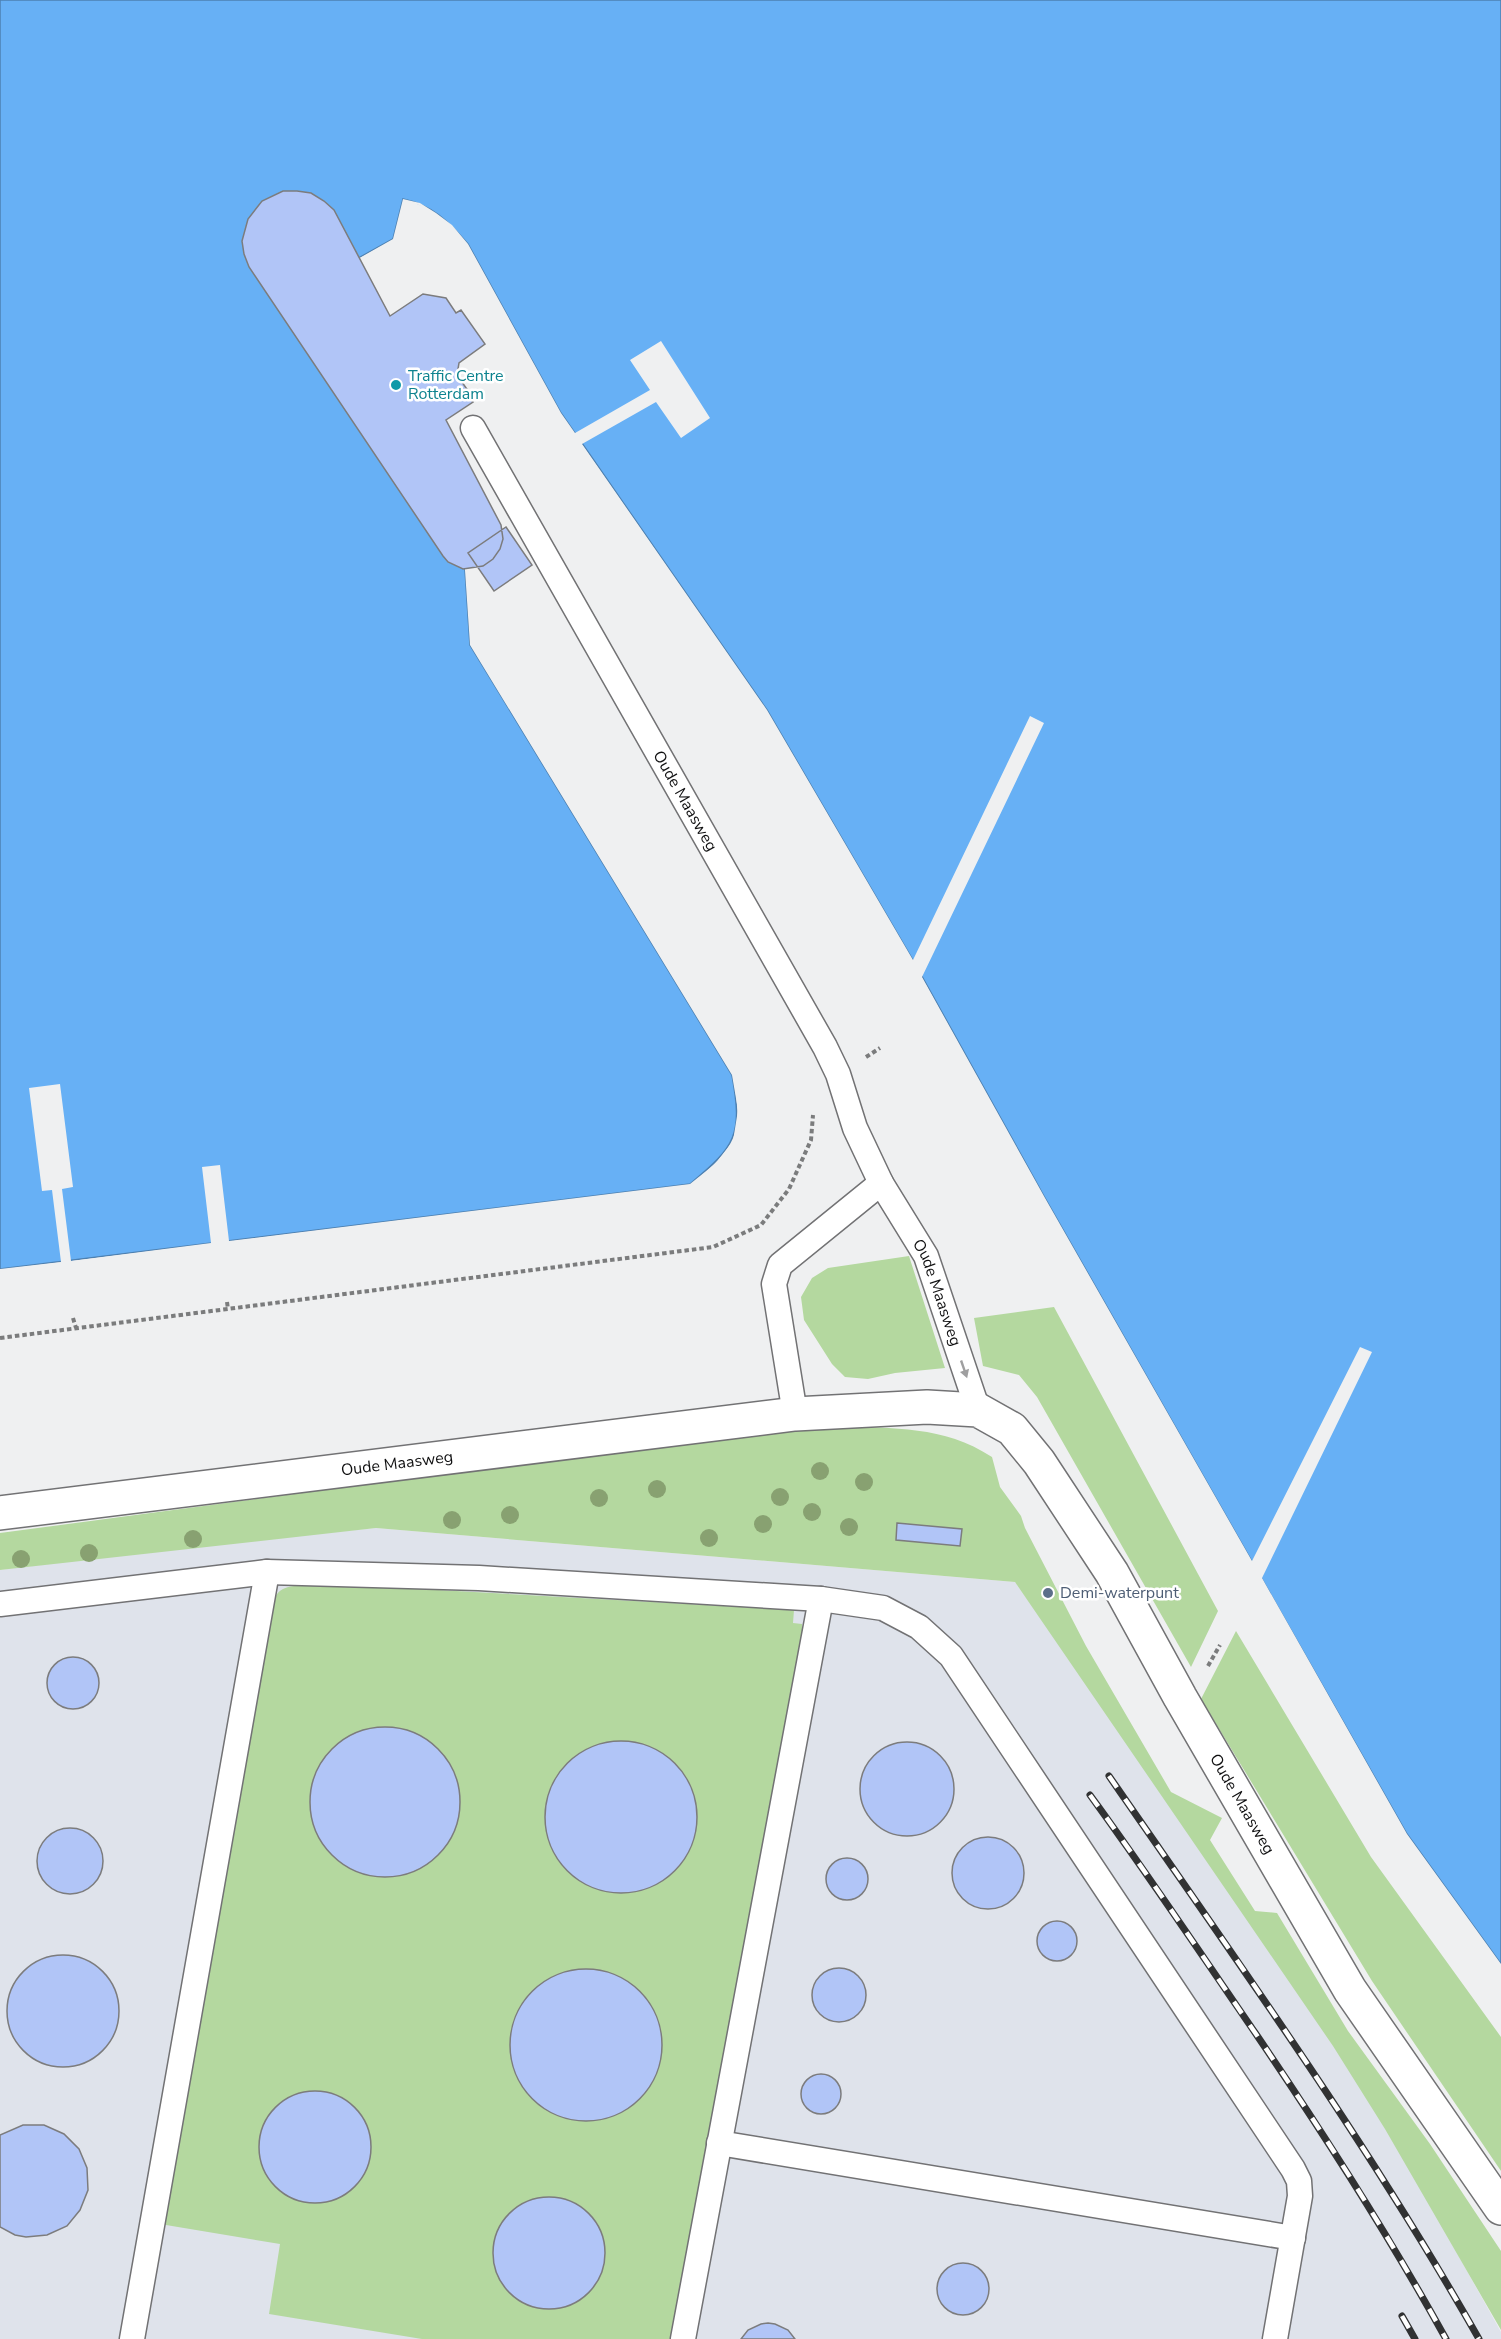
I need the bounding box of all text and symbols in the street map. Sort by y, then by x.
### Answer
place label: Traffic Centre Rotterdam [408,365,504,405]
marker: Traffic Centre Rotterdam [389,378,403,392]
street label: Oude Maasweg [648,747,722,855]
street label: Oude Maasweg [907,1235,967,1349]
one-way arrow [960,1361,969,1379]
street label: Oude Maasweg [340,1446,454,1481]
place label: Demi-waterpunt [1060,1582,1179,1604]
marker: Demi-waterpunt [1041,1586,1055,1600]
street label: Oude Maasweg [1204,1750,1280,1858]

